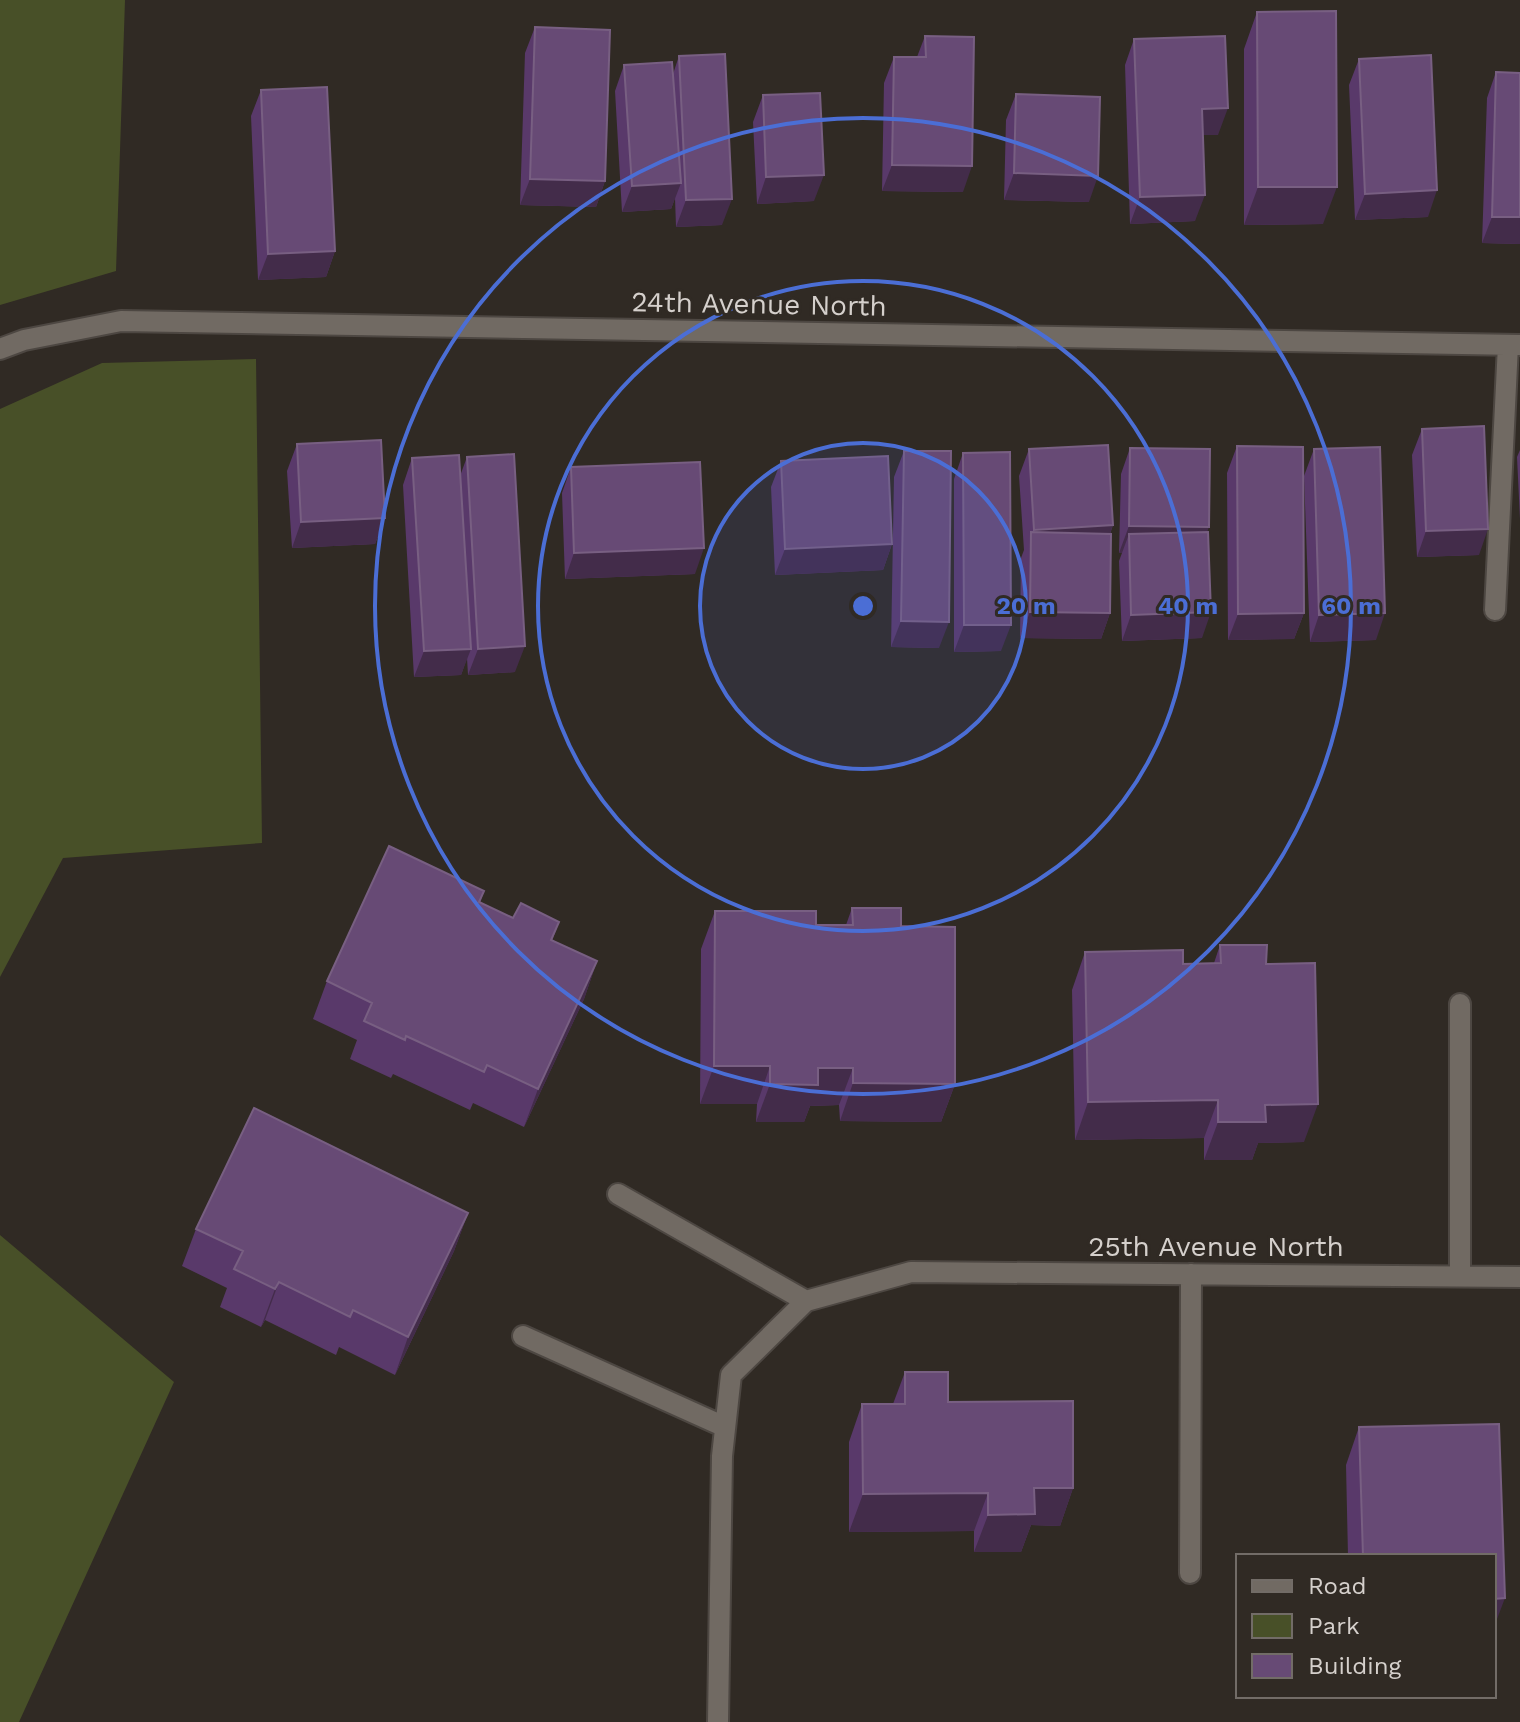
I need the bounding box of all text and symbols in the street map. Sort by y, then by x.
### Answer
street label: 24th Avenue North [631,285,887,323]
centre of rings [849,592,877,620]
text: 20 m [996,592,1056,620]
text: 40 m [1158,592,1218,620]
text: 60 m [1321,592,1381,620]
street label: 25th Avenue North [1088,1230,1344,1263]
legend [1236,1554,1496,1698]
text: Road [1308,1572,1367,1600]
text: Park [1308,1612,1360,1640]
text: Building [1308,1652,1401,1680]

